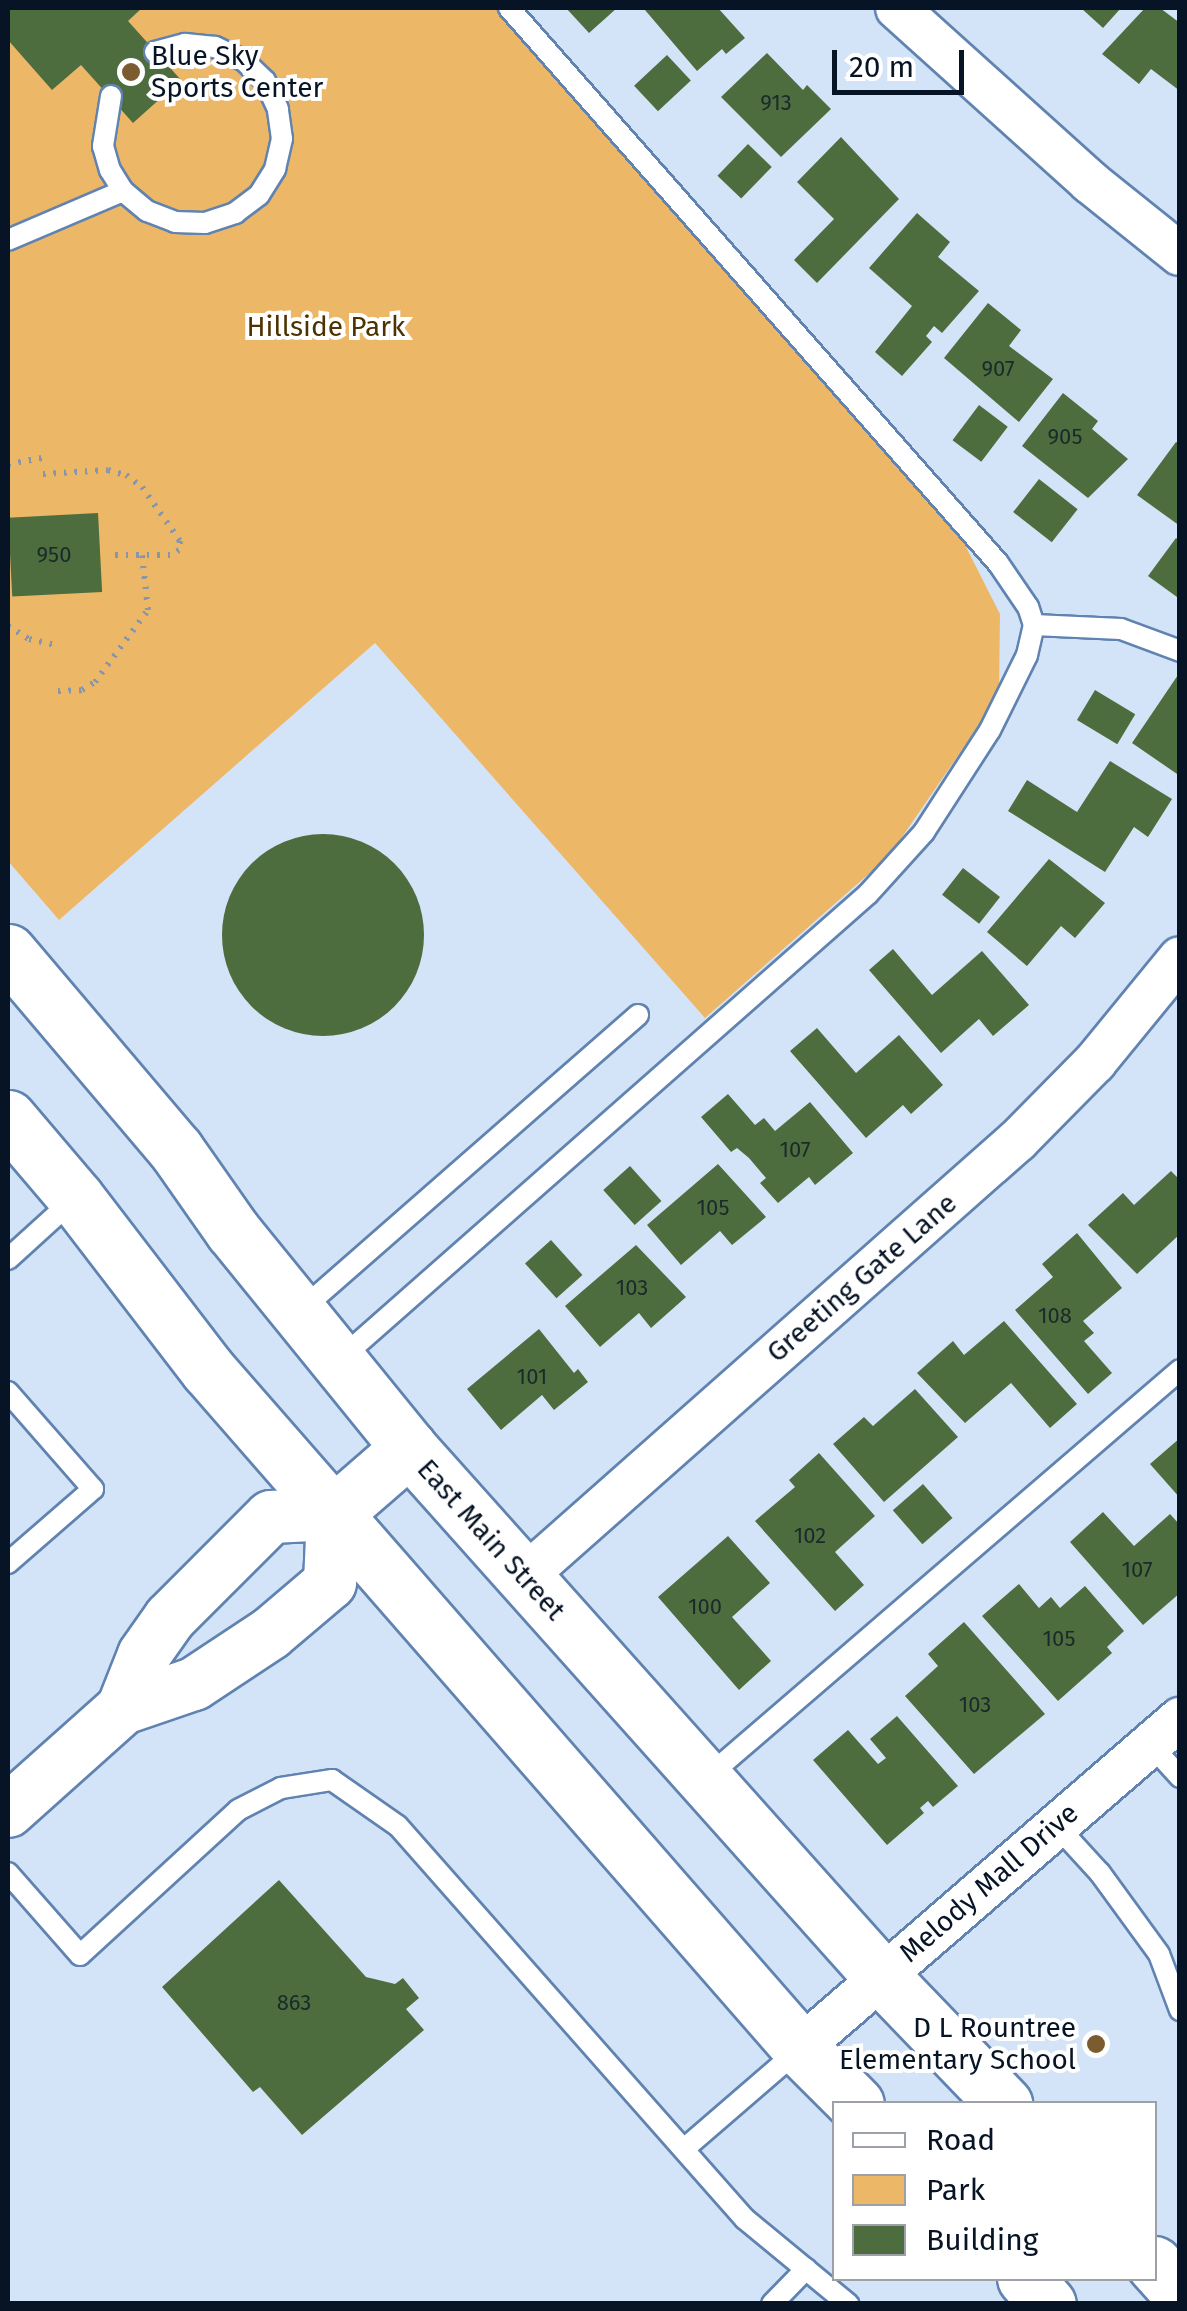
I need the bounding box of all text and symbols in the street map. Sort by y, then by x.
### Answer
scale bar [837,30,970,92]
place label: Blue Sky Sports Center [151,39,323,105]
text: 20 m [849,49,914,85]
marker: Blue Sky Sports Center [120,61,142,83]
house number: 913 [760,90,792,116]
park label: Hillside Park [247,310,405,344]
house number: 907 [981,356,1015,382]
house number: 905 [1048,424,1082,450]
house number: 950 [37,542,71,568]
house number: 107 [779,1137,811,1163]
street label: Greeting Gate Lane [760,1186,964,1370]
house number: 105 [697,1195,729,1221]
house number: 103 [616,1275,648,1301]
house number: 108 [1038,1303,1072,1329]
house number: 101 [517,1364,547,1390]
street label: East Main Street [410,1453,572,1627]
house number: 102 [794,1523,826,1549]
house number: 107 [1121,1557,1153,1583]
house number: 100 [688,1594,722,1620]
house number: 105 [1043,1626,1075,1652]
house number: 103 [959,1692,991,1718]
street label: Melody Mall Drive [893,1796,1085,1970]
house number: 863 [277,1990,311,2016]
place label: D L Rountree Elementary School [839,2011,1076,2077]
marker: D L Rountree Elementary School [1085,2033,1107,2055]
legend [832,2101,1157,2281]
text: Road [926,2122,995,2158]
text: Park [926,2172,985,2208]
text: Building [926,2222,1038,2258]

